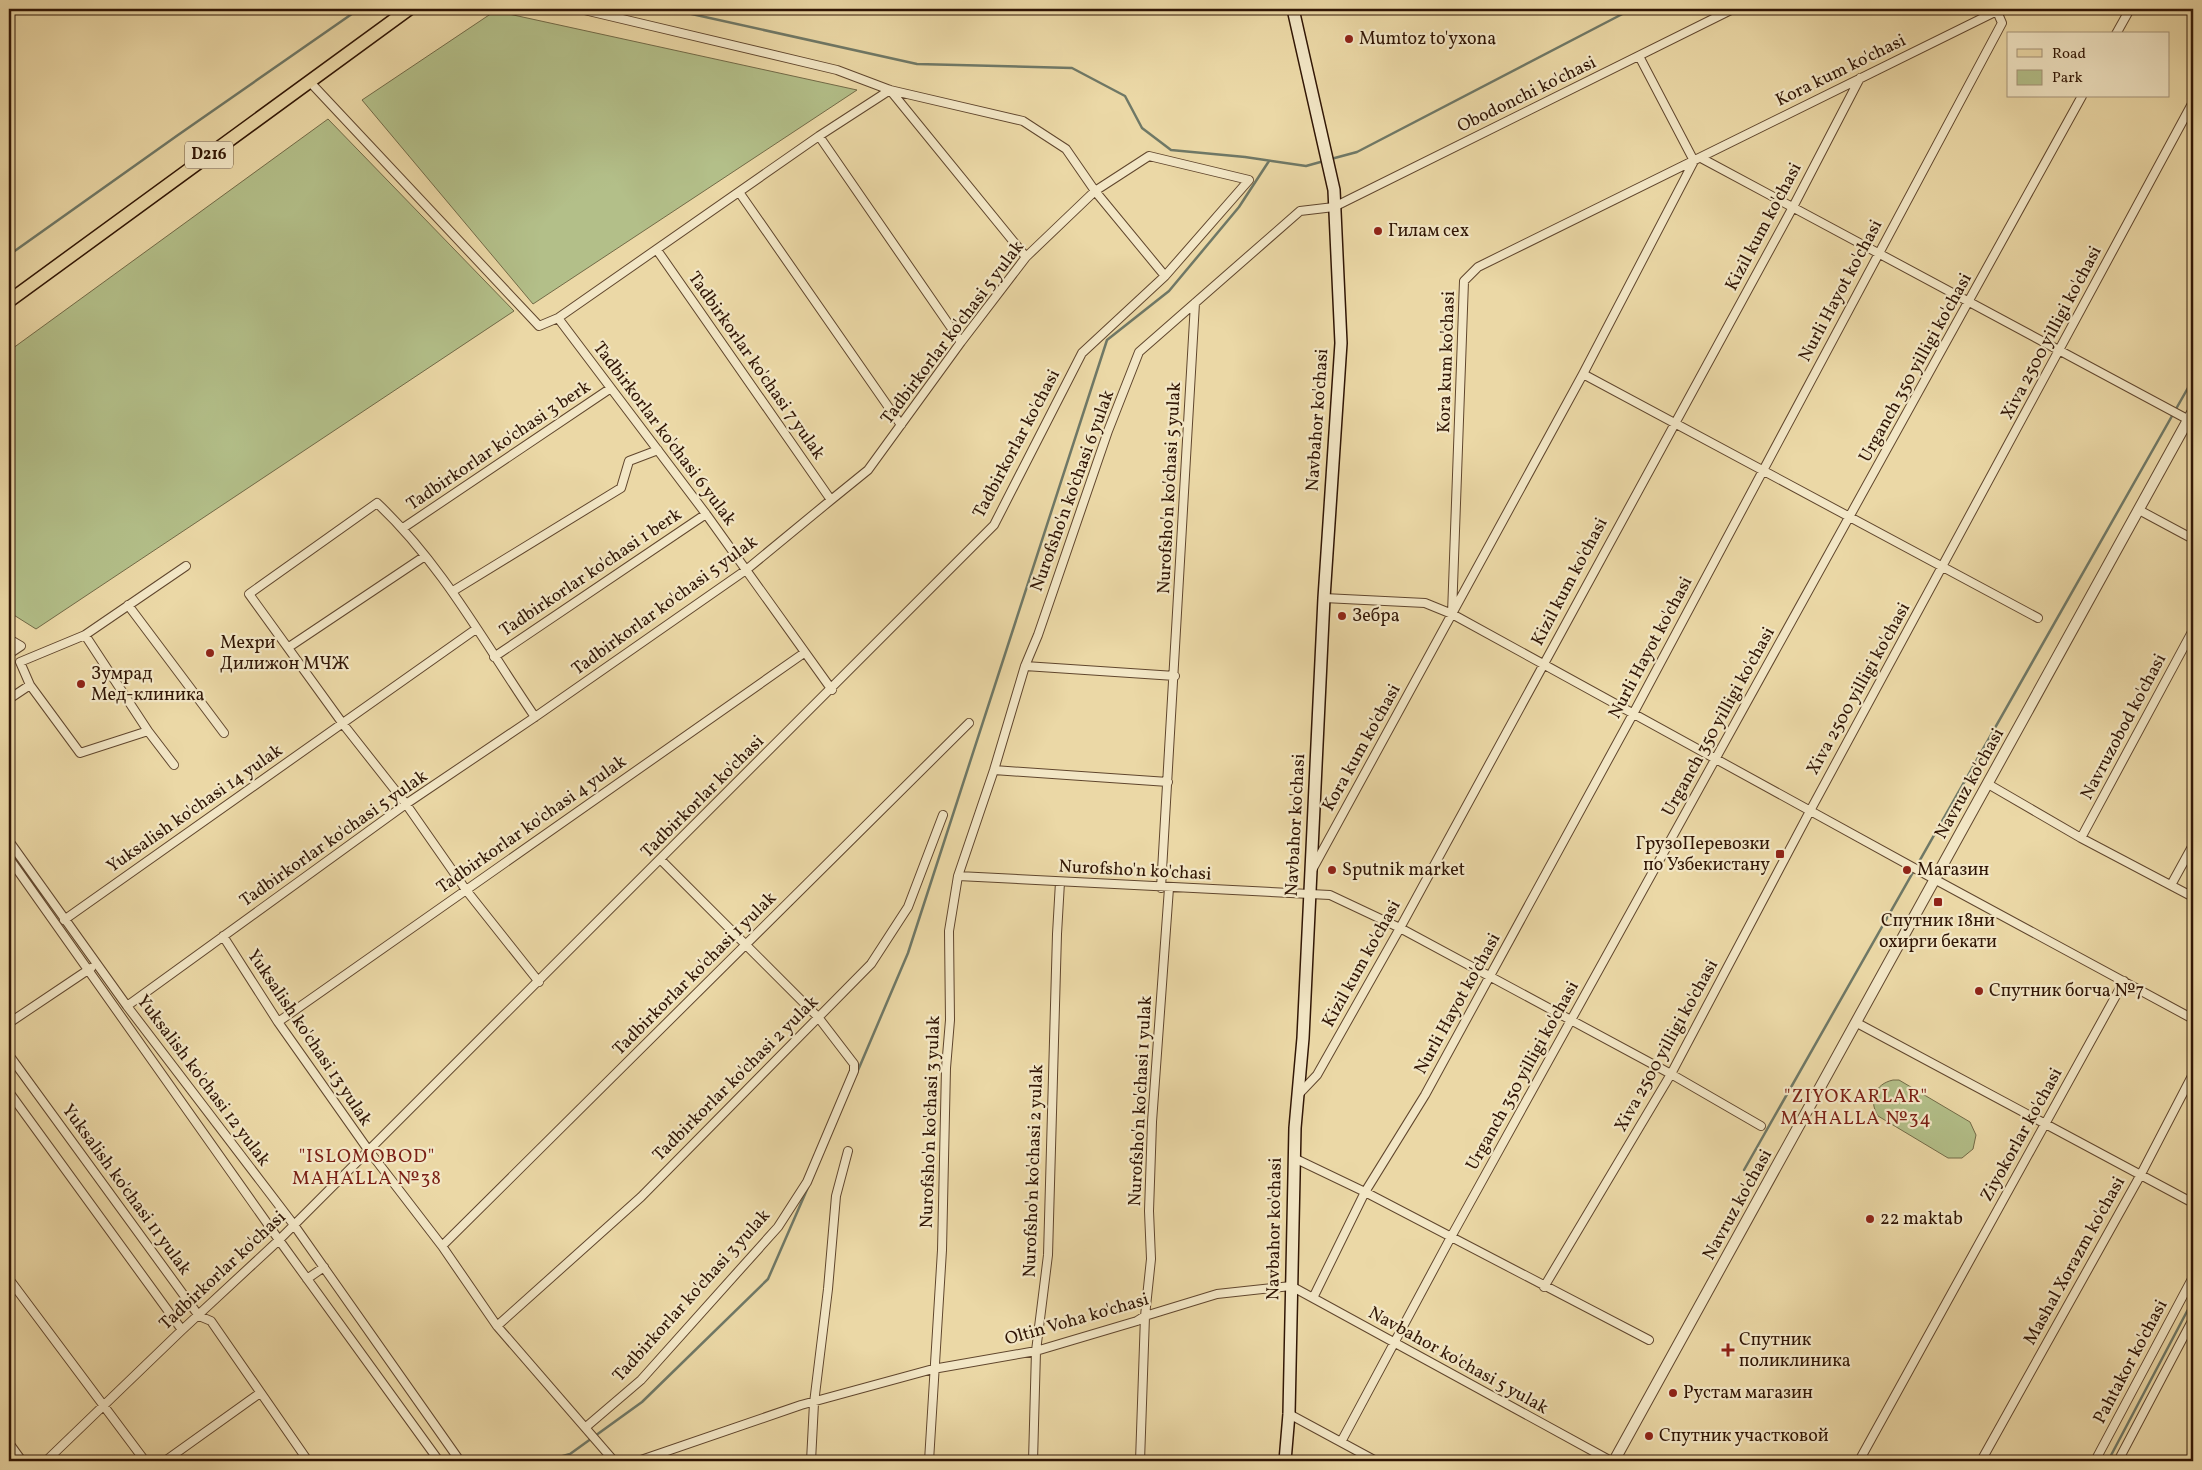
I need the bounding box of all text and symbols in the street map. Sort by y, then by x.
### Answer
place label: Mumtoz to'yxona [1359,27,1496,52]
street label: Kora kum ko'chasi [1772,29,1910,113]
legend [2007,32,2170,98]
marker: Mumtoz to'yxona [1343,33,1355,45]
text: Road [2052,44,2086,65]
street label: Obodonchi ko'chasi [1453,50,1601,140]
text: Park [2052,68,2083,89]
road number: D216 [185,142,233,168]
street label: Kizil kum ko'chasi [1720,158,1808,296]
street label: Nurli Hayot ko'chasi [1793,215,1889,367]
place label: Гилам сех [1388,219,1469,244]
marker: Гилам сех [1372,225,1384,237]
street label: Tadbirkorlar ko'chasi 5 yulak [876,236,1031,430]
street label: Xiva 2500 yilligi ko'chasi [1996,242,2108,424]
street label: Tadbirkorlar ko'chasi 7 yulak [681,267,831,465]
street label: Urganch 350 yilligi ko'chasi [1853,269,1979,467]
street label: Kora kum ko'chasi [1432,291,1462,433]
street label: Tadbirkorlar ko'chasi 6 yulak [586,337,742,531]
street label: Navbahor ko'chasi [1301,348,1335,492]
street label: Tadbirkorlar ko'chasi [967,365,1067,523]
street label: Tadbirkorlar ko'chasi 3 berk [402,375,596,517]
street label: Nurofsho'n ko'chasi 5 yulak [1152,381,1188,595]
street label: Nurofsho'n ko'chasi 6 yulak [1025,387,1121,595]
street label: Tadbirkorlar ko'chasi 1 berk [495,502,687,643]
street label: Kizil kum ko'chasi [1526,513,1614,651]
street label: Tadbirkorlar ko'chasi 5 yulak [567,530,763,682]
street label: Nurli Hayot ko'chasi [1603,572,1699,724]
street label: Xiva 2500 yilligi ko'chasi [1801,598,1917,780]
place label: Зебра [1352,604,1400,629]
marker: Зебра [1336,610,1348,622]
street label: Urganch 350 yilligi ko'chasi [1656,623,1782,821]
place label: Мехри Дилижон МЧЖ [220,631,350,677]
marker: Мехри Дилижон МЧЖ [204,647,216,659]
street label: Navruzobod ko'chasi [2075,650,2173,804]
place label: Зумрад Мед-клиника [91,662,205,708]
marker: Зумрад Мед-клиника [75,678,87,690]
street label: Kora kum ko'chasi [1317,680,1407,816]
street label: Navruz ko'chasi [1929,724,2011,844]
street label: Tadbirkorlar ko'chasi [636,730,770,864]
street label: Yuksalish ko'chasi 14 yulak [102,738,288,879]
street label: Tadbirkorlar ko'chasi 4 yulak [432,750,632,900]
street label: Navbahor ko'chasi [1280,753,1312,897]
street label: Tadbirkorlar ko'chasi 5 yulak [235,764,433,914]
place label: ГрузоПеревозки по Узбекистану [1636,832,1770,878]
marker: ГрузоПеревозки по Узбекистану [1774,848,1786,860]
street label: Nurofsho'n ko'chasi [1058,855,1212,887]
place label: Sputnik market [1342,858,1465,883]
place label: Магазин [1917,858,1989,883]
marker: Sputnik market [1326,864,1338,876]
marker: Магазин [1901,864,1913,876]
street label: Tadbirkorlar ko'chasi 1 yulak [607,886,783,1062]
street label: Kizil kum ko'chasi [1317,896,1407,1032]
marker: Спутник 18ни охирги бекати [1932,896,1944,908]
place label: Спутник 18ни охирги бекати [1879,909,1997,955]
street label: Nurli Hayot ko'chasi [1409,929,1507,1079]
street label: Yuksalish ko'chasi 13 yulak [240,945,378,1131]
street label: Xiva 2500 yilligi ko'chasi [1609,955,1725,1137]
street label: Urganch 350 yilligi ko'chasi [1460,977,1586,1175]
place label: Спутник богча №7 [1989,979,2144,1004]
marker: Спутник богча №7 [1973,985,1985,997]
street label: Yuksalish ko'chasi 12 yulak [130,990,276,1172]
street label: Tadbirkorlar ko'chasi 2 yulak [647,990,825,1168]
street label: Nurofsho'n ko'chasi 1 yulak [1123,995,1159,1207]
street label: Nurofsho'n ko'chasi 3 yulak [915,1015,947,1229]
street label: Nurofsho'n ko'chasi 2 yulak [1018,1064,1050,1278]
street label: Ziyokorlar ko'chasi [1975,1064,2069,1206]
district label: "ZIYOKARLAR" MAHALLA №34 [1780,1084,1932,1132]
street label: Yuksalish ko'chasi 11 yulak [55,1099,197,1281]
district label: "ISLOMOBOD" MAHALLA №38 [292,1144,442,1192]
street label: Navruz ko'chasi [1697,1145,1779,1265]
street label: Navbahor ko'chasi [1261,1157,1289,1301]
street label: Mashal Xorazm ko'chasi [2018,1172,2132,1350]
street label: Tadbirkorlar ko'chasi 3 yulak [607,1204,777,1388]
street label: Tadbirkorlar ko'chasi [154,1206,292,1336]
place label: 22 maktab [1880,1207,1963,1232]
marker: 22 maktab [1864,1213,1876,1225]
street label: Oltin Voha ko'chasi [1002,1287,1152,1353]
street label: Pahtakor ko'chasi [2088,1296,2174,1428]
street label: Navbahor ko'chasi 5 yulak [1363,1301,1553,1421]
place label: Спутник поликлиника [1739,1328,1851,1374]
marker: Спутник поликлиника [1721,1343,1735,1357]
place label: Рустам магазин [1683,1381,1813,1406]
marker: Рустам магазин [1667,1387,1679,1399]
place label: Спутник участковой [1659,1424,1829,1449]
marker: Спутник участковой [1643,1430,1655,1442]

